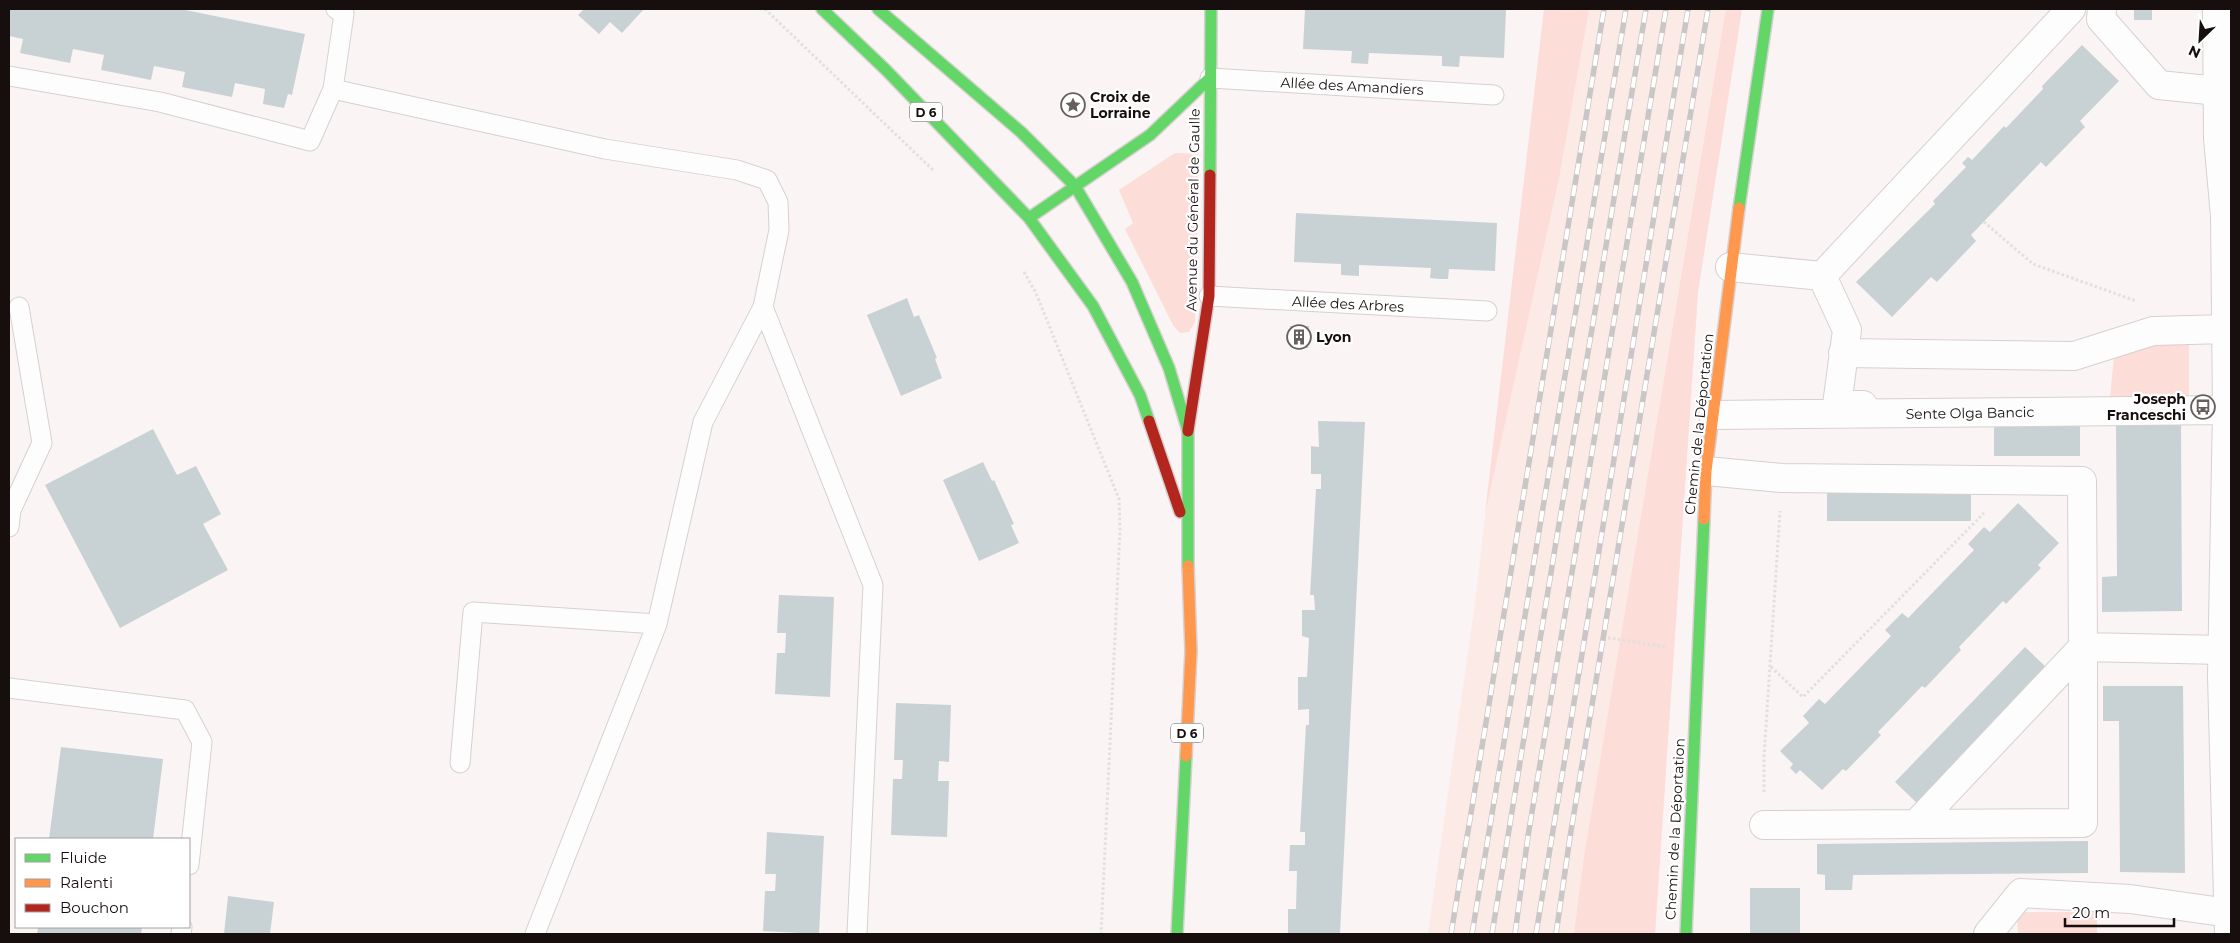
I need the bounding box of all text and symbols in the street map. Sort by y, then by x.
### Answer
north arrow [2175,15,2225,65]
text: N [2186,41,2203,62]
street label: Allée des Amandiers [1280,73,1424,99]
place label: Croix de Lorraine [1090,88,1151,122]
place icon: Croix de Lorraine [1060,92,1086,118]
road number: D 6 [910,102,942,121]
street label: Avenue du Général de Gaulle [1182,108,1204,312]
street label: Allée des Arbres [1291,292,1405,316]
building icon: Lyon [1286,324,1312,350]
place label: Lyon [1316,328,1351,346]
street label: Chemin de la Déportation [1681,332,1717,516]
place label: Joseph Franceschi [2107,390,2186,424]
bus stop icon: Joseph Franceschi [2190,394,2216,420]
street label: Sente Olga Bancic [1905,403,2035,423]
road number: D 6 [1171,724,1203,742]
street label: Chemin de la Déportation [1661,737,1689,921]
legend [15,838,190,928]
text: Fluide [60,848,107,867]
text: Ralenti [60,873,113,892]
scale bar [2065,896,2174,928]
text: Bouchon [60,898,129,917]
text: 20 m [2072,903,2110,922]

